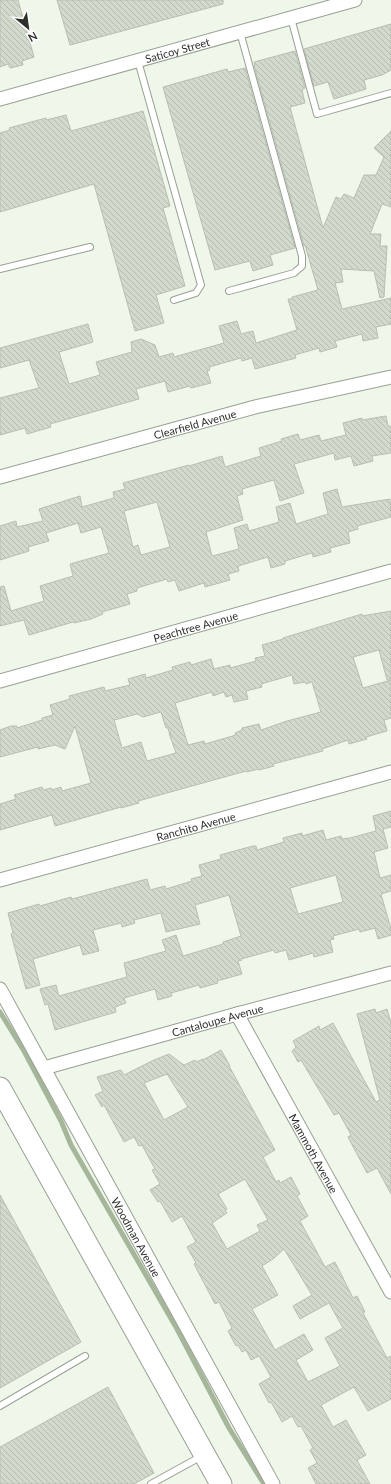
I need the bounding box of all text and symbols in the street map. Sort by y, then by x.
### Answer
north arrow [8,8,48,48]
text: N [26,29,40,45]
street label: Saticoy Street [143,34,211,65]
street label: Clearfield Avenue [152,406,238,441]
street label: Peachtree Avenue [152,608,239,644]
street label: Ranchito Avenue [155,809,237,843]
street label: Cantaloupe Avenue [170,1001,265,1038]
street label: Mammoth Avenue [287,1111,341,1195]
street label: Woodman Avenue [109,1195,164,1279]

